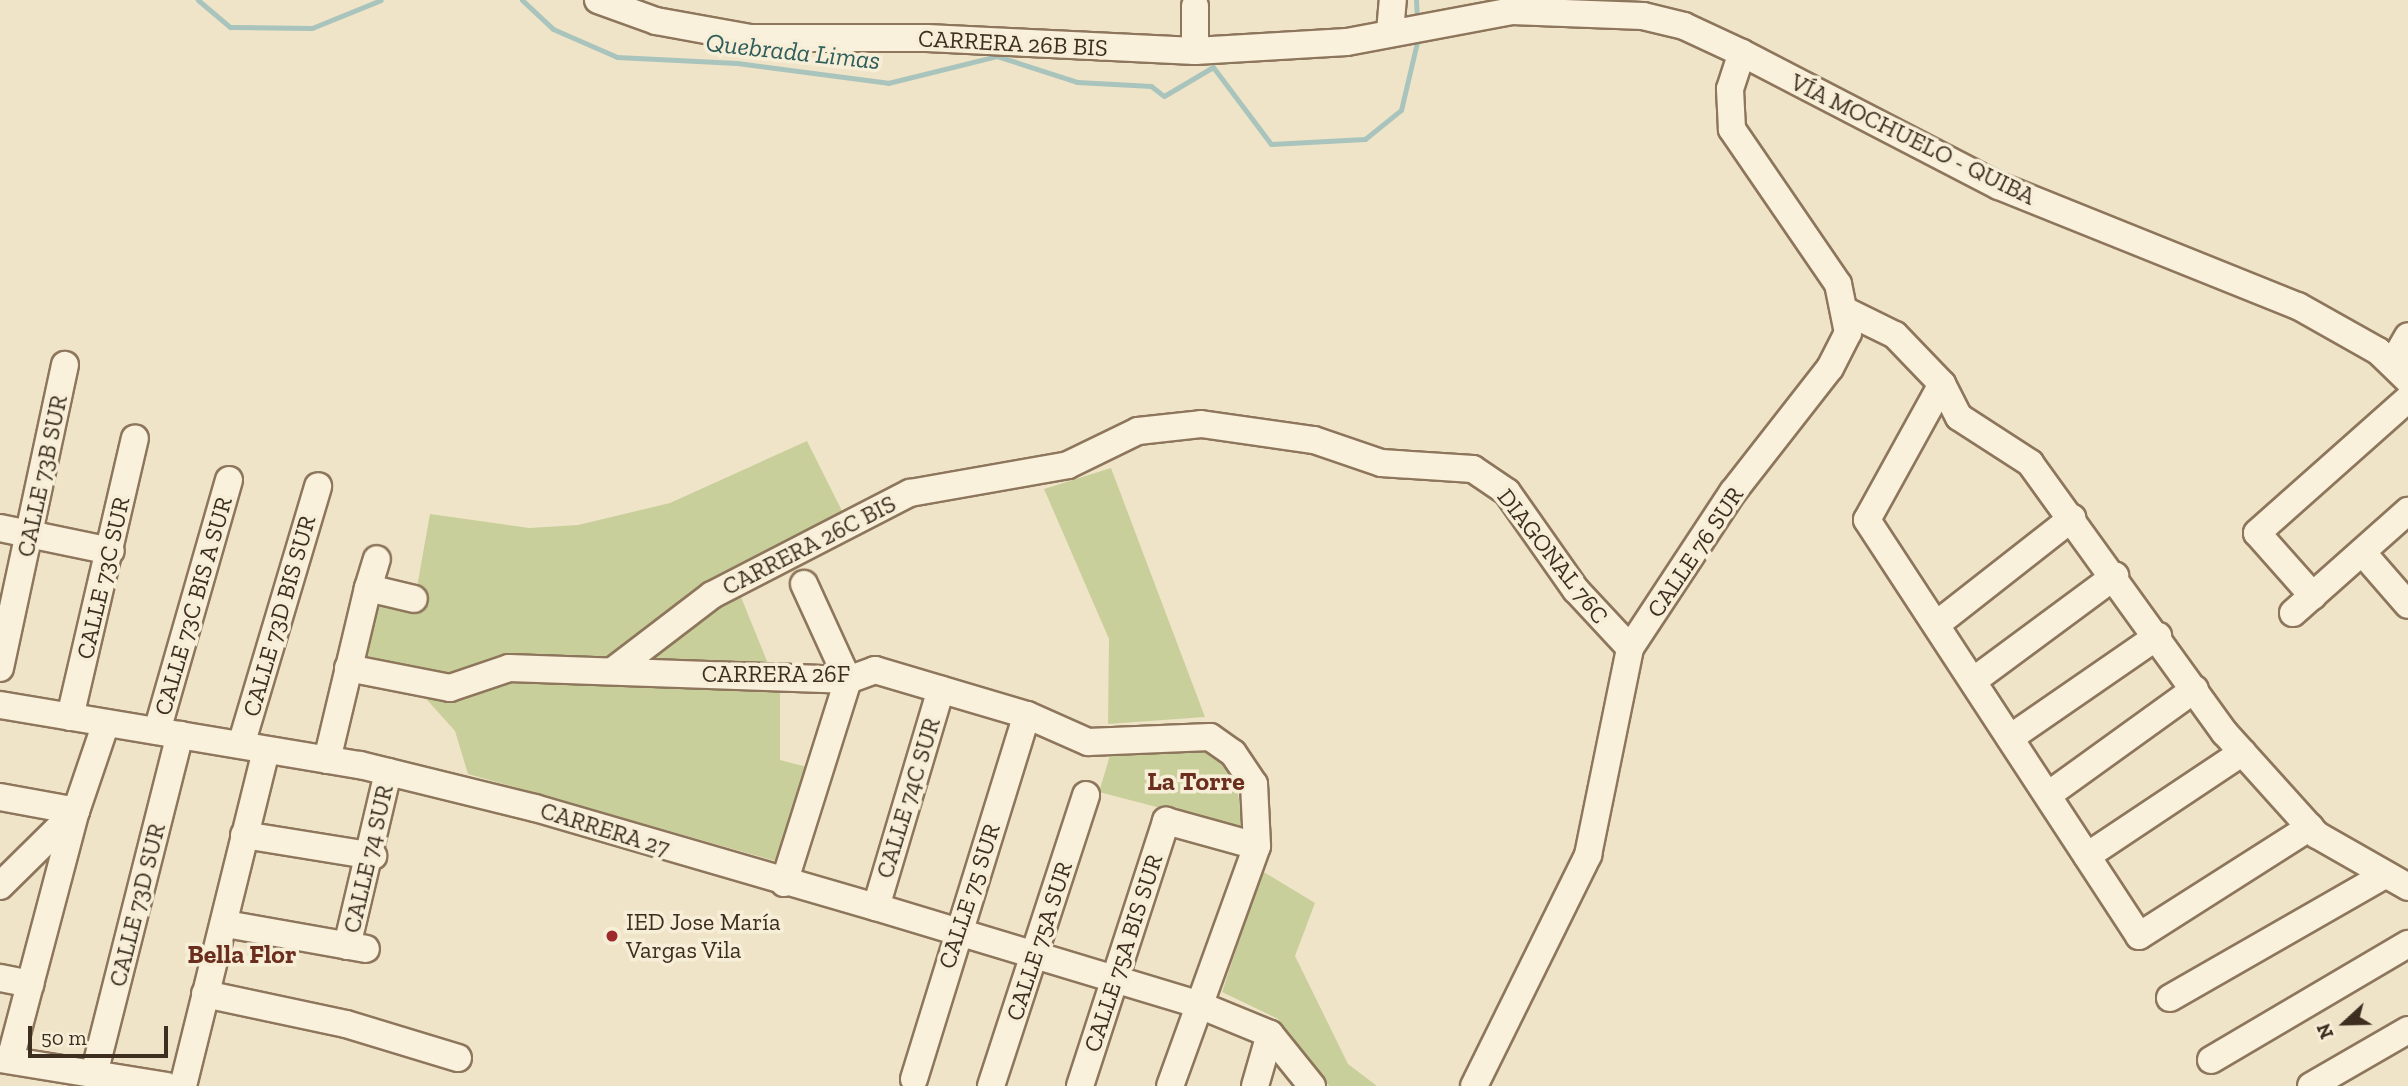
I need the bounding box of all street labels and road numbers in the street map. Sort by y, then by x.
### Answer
street label: CARRERA 26B BIS [917,24,1109,62]
street label: VÍA MOCHUELO - QUIBA [1786,67,2040,211]
street label: CALLE 73B SUR [11,393,73,559]
street label: CALLE 76 SUR [1641,481,1749,623]
street label: DIAGONAL 76C [1491,483,1615,629]
street label: CARRERA 26C BIS [717,489,901,601]
street label: CALLE 73C BIS A SUR [148,493,238,719]
street label: CALLE 73C SUR [70,494,136,662]
street label: CALLE 73D BIS SUR [237,512,321,720]
street label: CARRERA 26F [701,660,851,688]
street label: CALLE 74C SUR [870,714,946,882]
street label: CALLE 74 SUR [337,782,399,936]
street label: CARRERA 27 [537,796,673,862]
street label: CALLE 73D SUR [103,820,171,990]
street label: CALLE 75 SUR [932,820,1006,972]
street label: CALLE 75A BIS SUR [1077,850,1169,1056]
street label: CALLE 75A SUR [1000,858,1078,1024]

